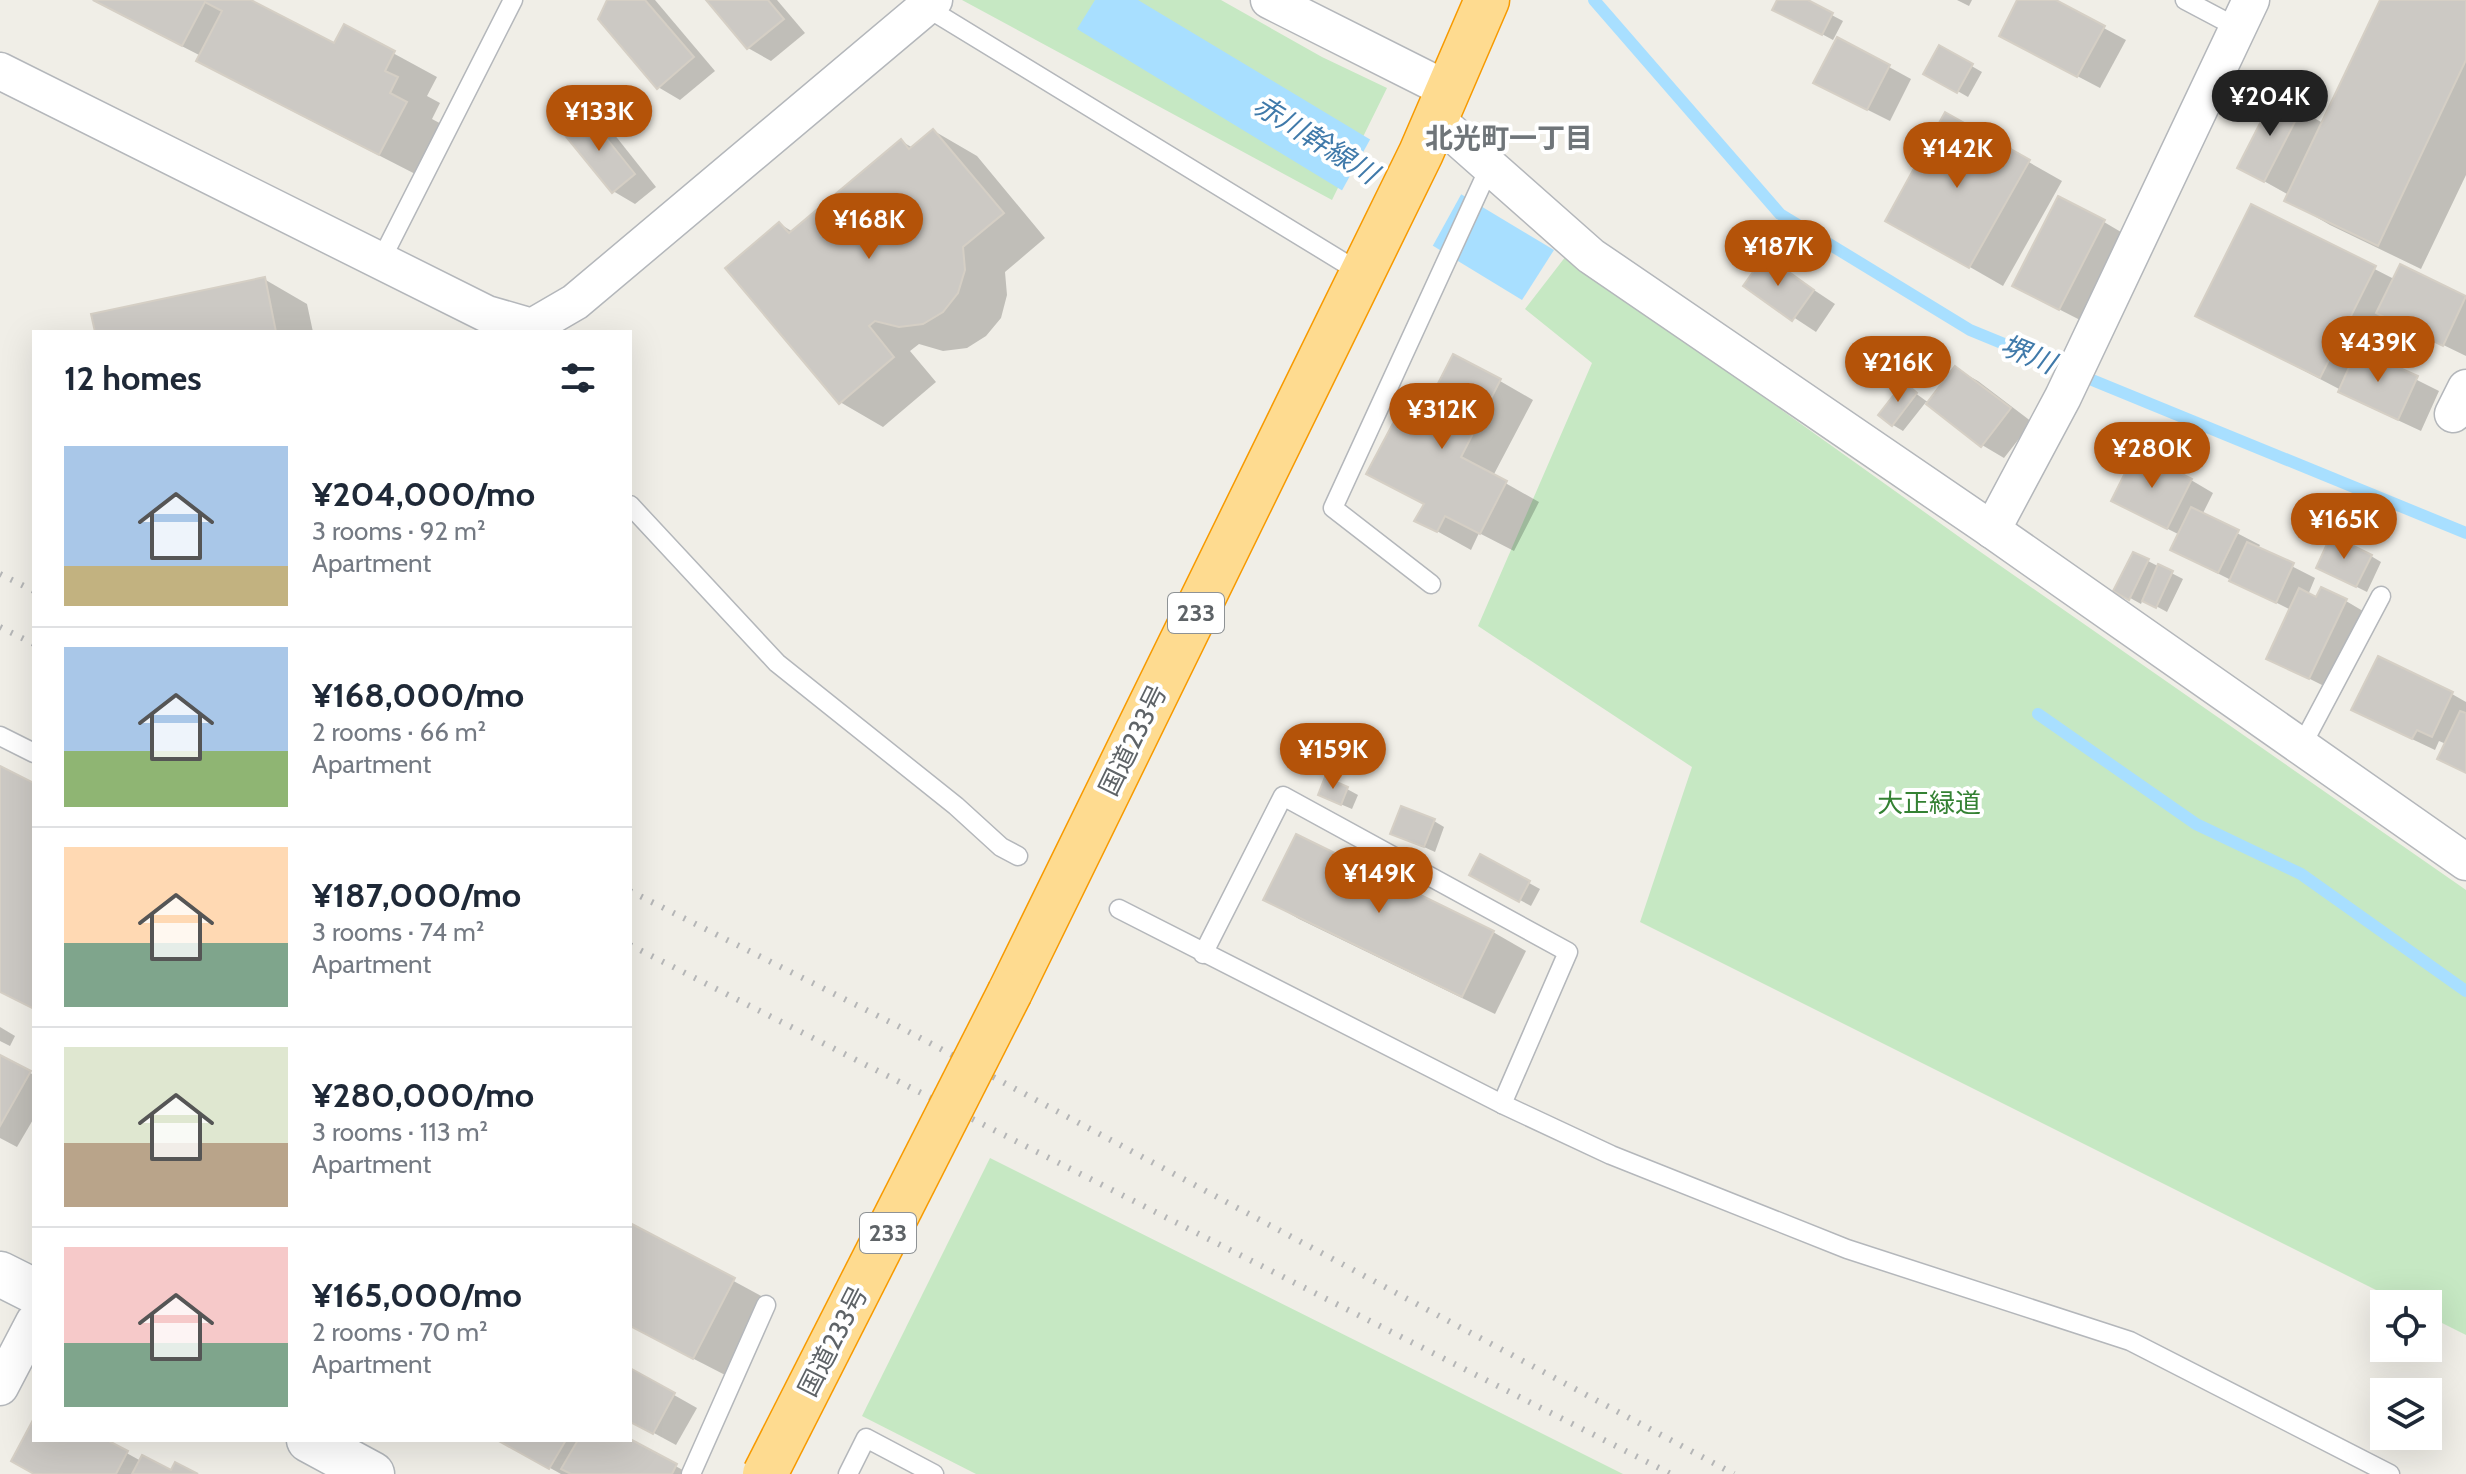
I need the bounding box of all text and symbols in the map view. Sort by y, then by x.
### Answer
pin: ¥204K [2214,70,2326,138]
text: ¥204K [2230,80,2310,112]
pin: ¥133K [543,85,655,153]
water label: 赤川幹線川 [1248,87,1387,192]
text: ¥133K [564,95,634,127]
district label: 北光町一丁目 [1425,121,1593,155]
pin: ¥142K [1901,122,2013,190]
text: ¥142K [1921,132,1993,164]
pin: ¥168K [813,193,925,261]
text: ¥168K [833,203,905,235]
pin: ¥187K [1722,220,1834,288]
text: ¥187K [1743,230,1813,262]
pin: ¥439K [2322,316,2434,384]
text: ¥439K [2340,326,2416,358]
water label: 堺川 [1996,328,2063,381]
pin: ¥216K [1842,336,1954,404]
text: ¥216K [1863,346,1933,378]
icon: filters [556,356,600,400]
text: 12 homes [64,357,202,399]
pin: ¥312K [1386,383,1498,451]
text: ¥312K [1407,393,1477,425]
pin: ¥280K [2096,422,2208,490]
text: ¥280K [2112,432,2192,464]
text: ¥204,000/mo [312,473,535,515]
icon: home [128,478,224,574]
pin: ¥165K [2288,493,2400,561]
text: ¥165K [2309,503,2379,535]
text: 3 rooms · 92 m² [312,515,486,547]
text: Apartment [312,547,431,579]
road number: 233 [1168,593,1224,633]
text: ¥168,000/mo [312,674,524,716]
icon: home [128,679,224,775]
street label: 国道233号 [1092,679,1174,801]
text: 2 rooms · 66 m² [312,716,486,748]
pin: ¥159K [1277,723,1389,791]
text: ¥159K [1298,733,1368,765]
text: Apartment [312,748,431,780]
park label: 大正緑道 [1877,787,1981,819]
pin: ¥149K [1323,847,1435,915]
text: ¥149K [1343,857,1415,889]
text: ¥187,000/mo [312,874,521,916]
icon: home [128,879,224,975]
text: 3 rooms · 74 m² [312,916,484,948]
text: Apartment [312,948,431,980]
text: ¥280,000/mo [312,1074,534,1116]
icon: home [128,1079,224,1175]
text: 3 rooms · 113 m² [312,1116,488,1148]
text: Apartment [312,1148,431,1180]
road number: 233 [860,1213,916,1253]
text: ¥165,000/mo [312,1274,522,1316]
icon: home [128,1279,224,1375]
street label: 国道233号 [792,1280,874,1402]
map controls [2370,1290,2442,1450]
button: locate [2370,1290,2442,1362]
text: 2 rooms · 70 m² [312,1316,488,1348]
text: Apartment [312,1348,431,1380]
button: layers [2370,1378,2442,1450]

